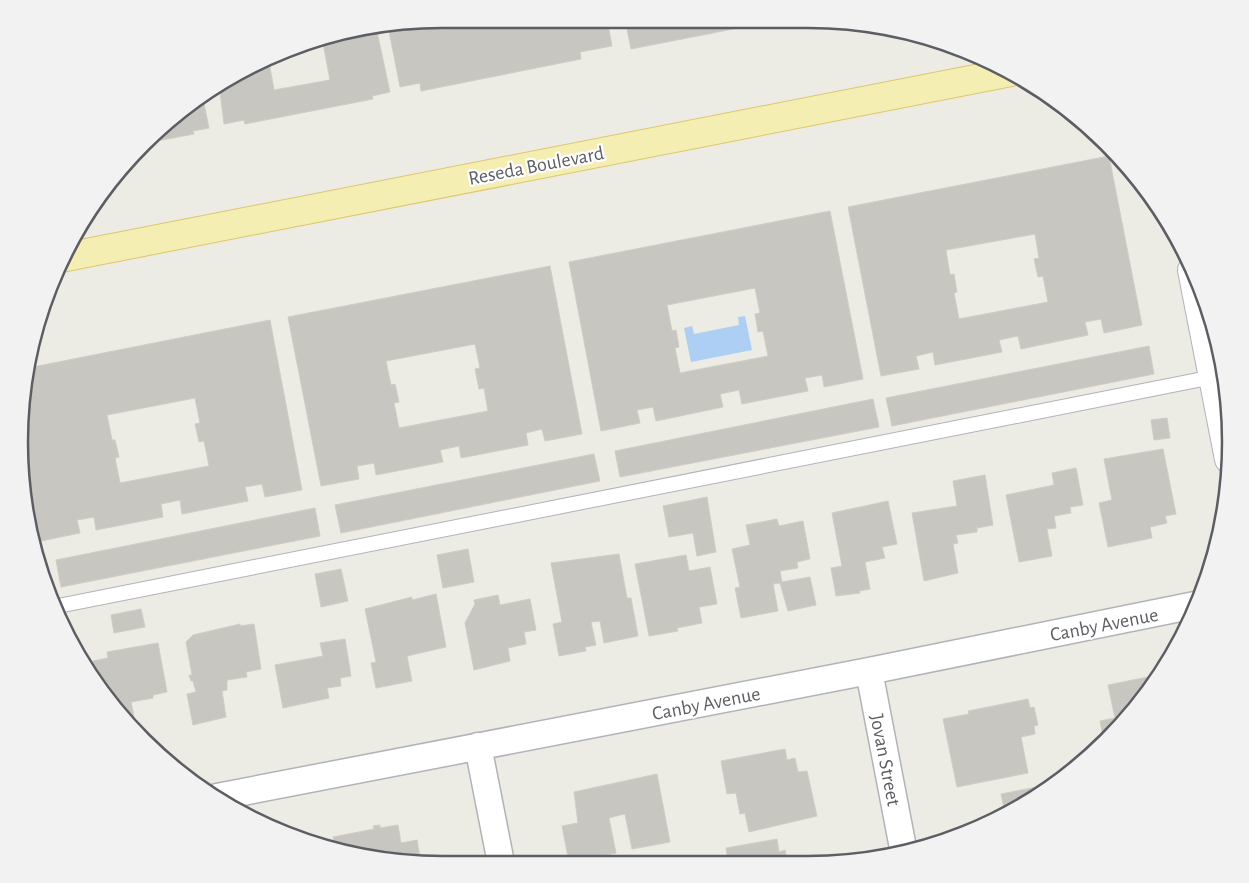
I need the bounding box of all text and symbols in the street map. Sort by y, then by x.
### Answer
street label: Reseda Boulevard [467,143,606,189]
street label: Canby Avenue [1048,605,1160,645]
street label: Canby Avenue [650,684,762,724]
street label: Jovan Street [866,713,904,808]

